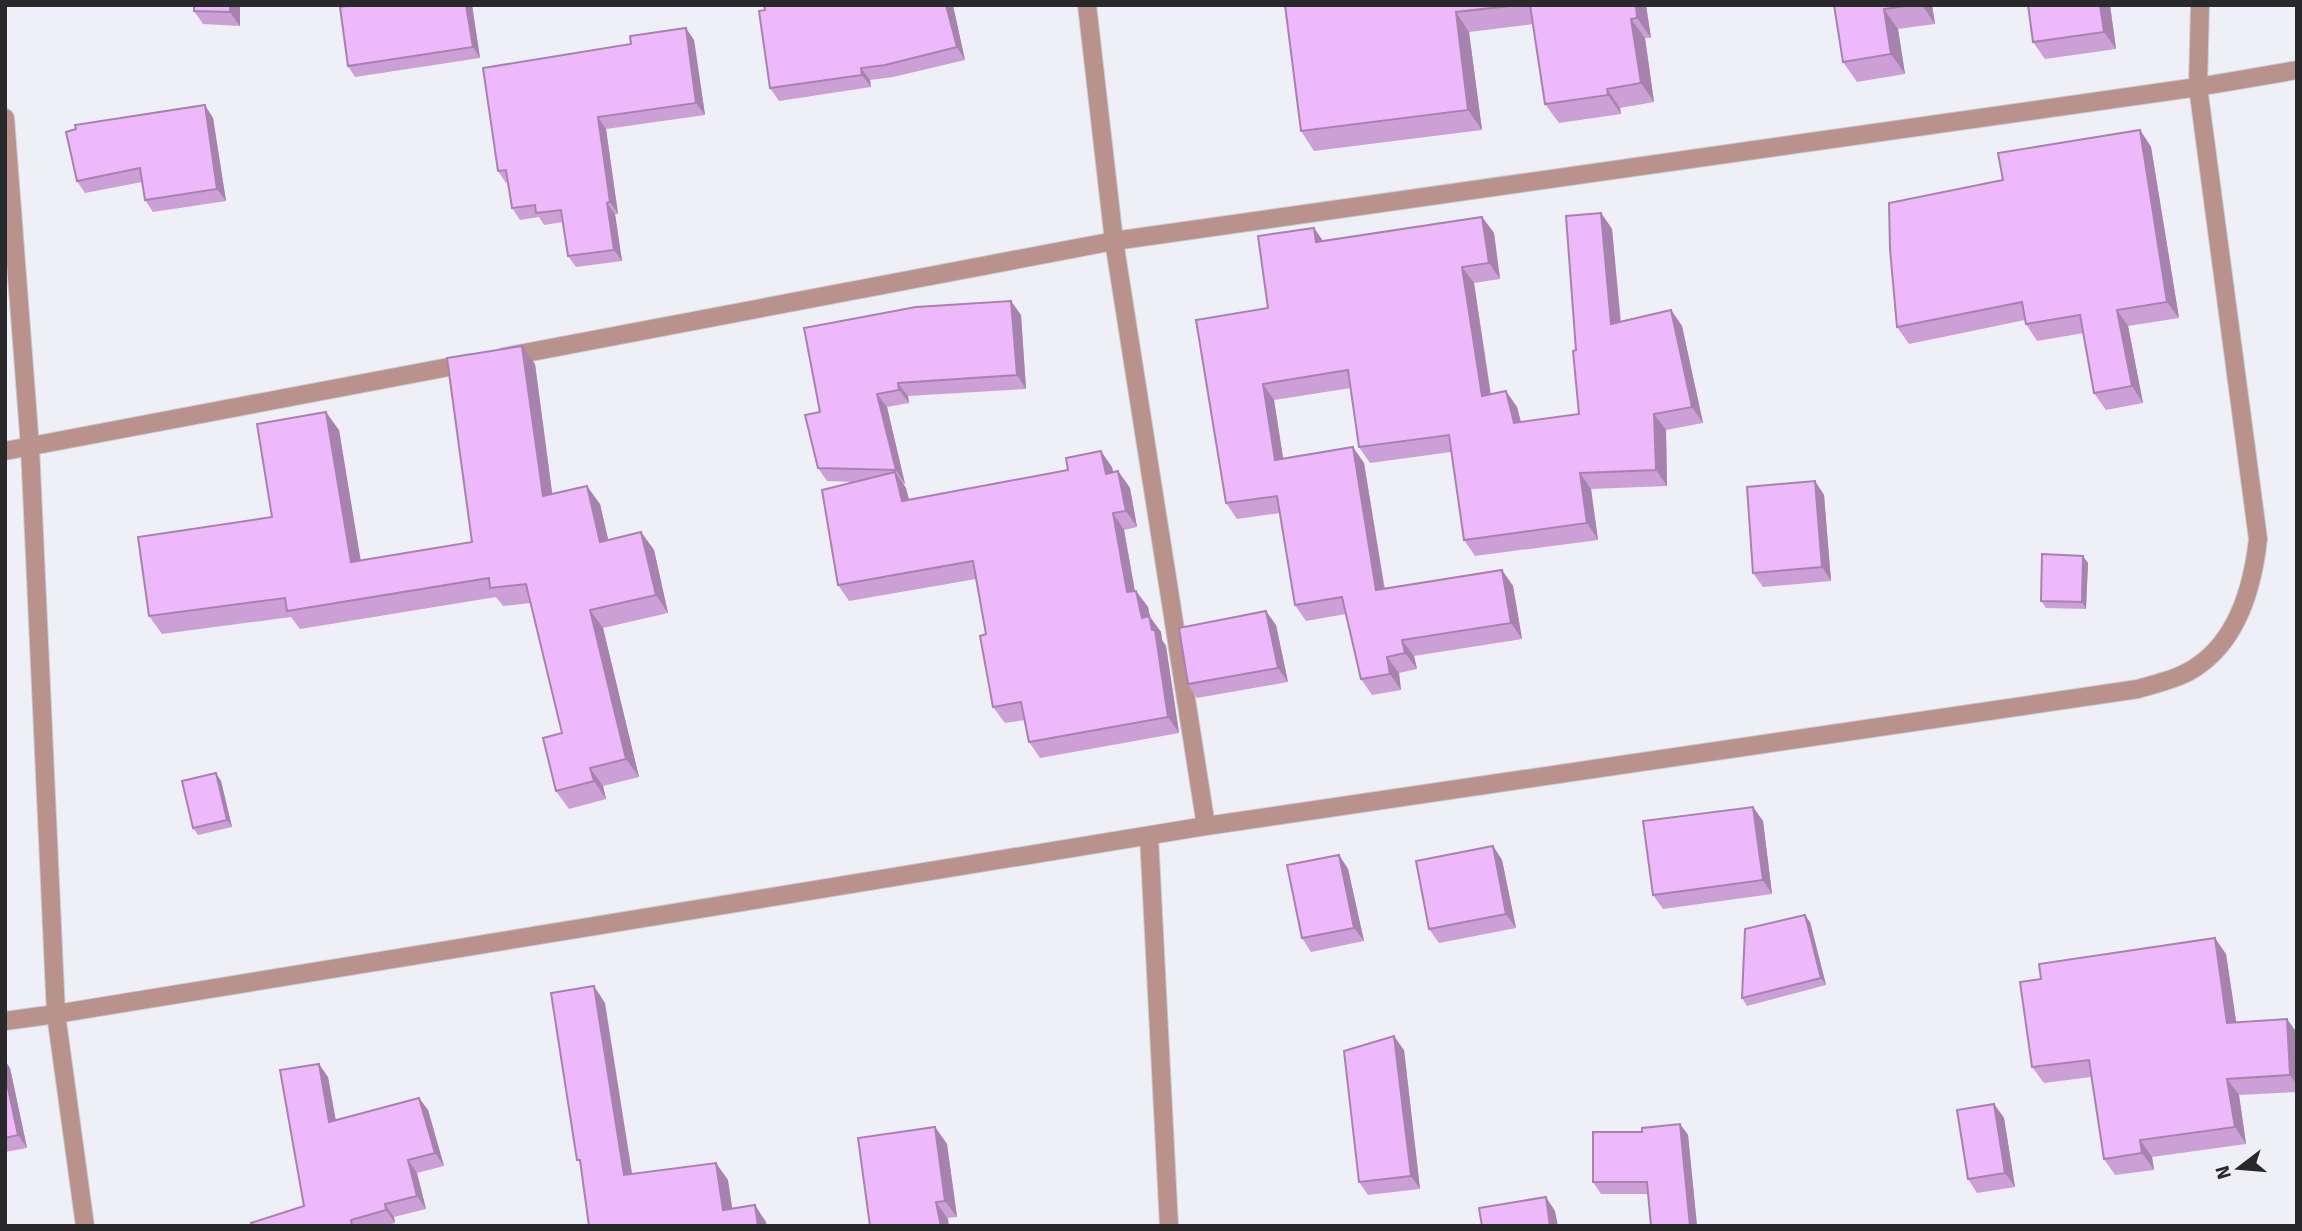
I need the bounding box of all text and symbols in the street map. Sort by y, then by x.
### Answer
north arrow [2204,1133,2274,1203]
text: N [2210,1163,2237,1182]

